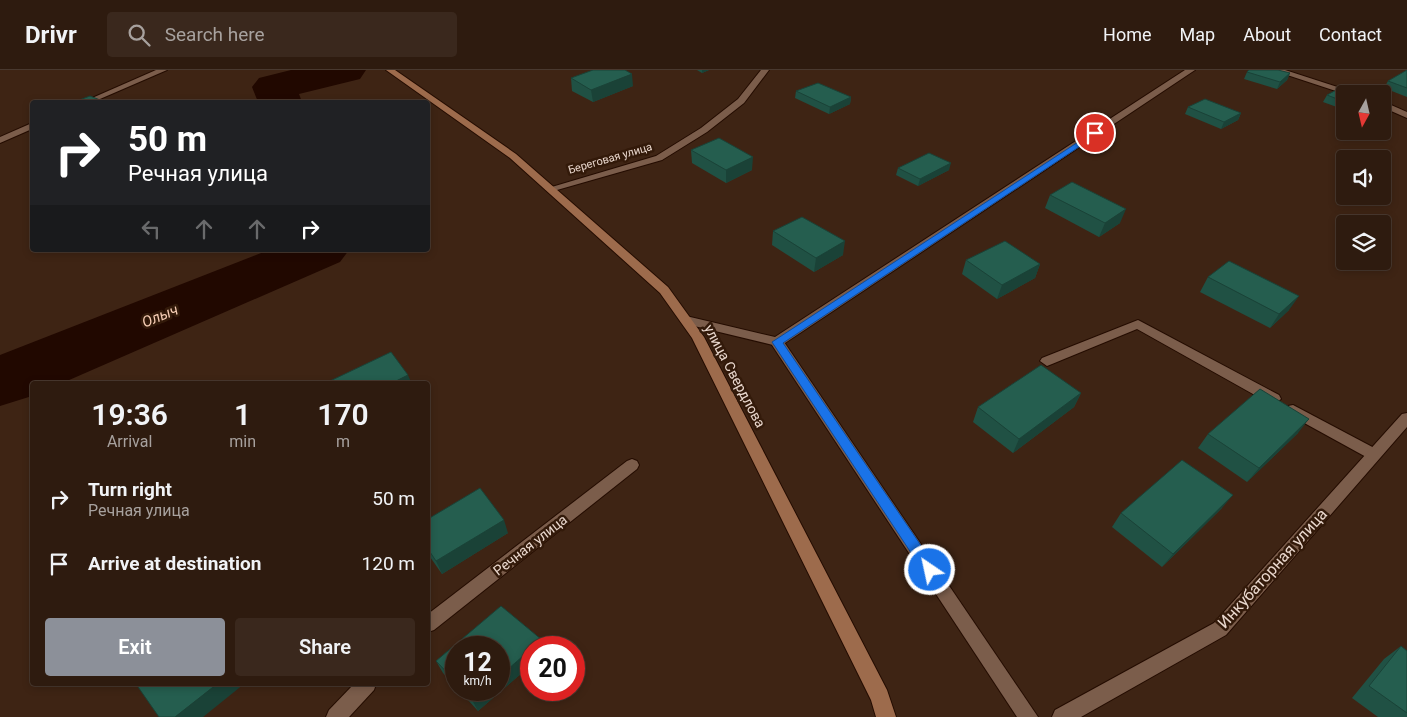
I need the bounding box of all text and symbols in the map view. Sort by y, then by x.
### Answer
search box [107,12,457,57]
text: Drivr [25,21,77,49]
icon: search [125,21,153,49]
text: Search here [165,23,265,46]
text: Home [1103,24,1152,45]
text: Map [1180,24,1215,45]
text: About [1243,24,1291,45]
text: Contact [1319,24,1382,45]
north arrow [1336,85,1391,140]
map controls [1336,85,1391,270]
pin [1074,112,1116,154]
text: 50 m [128,119,207,160]
icon: arrive [1081,119,1109,147]
icon: right [45,120,110,185]
street label: Береговая улица [567,140,654,177]
button: sound [1336,150,1391,205]
text: Речная улица [128,161,268,186]
icon: left [137,215,165,243]
icon: ahead [190,215,218,243]
icon: ahead [243,215,271,243]
icon: right [296,215,324,243]
button: layers [1336,215,1391,270]
water label: Олыч [139,301,181,331]
street label: улица Свердлова [701,322,769,430]
text: 19:36 [91,397,168,432]
text: 1 [234,397,251,432]
text: 170 [317,397,369,432]
text: Arrival [107,432,152,451]
text: min [229,432,256,451]
text: m [336,432,350,451]
text: Turn right [88,478,172,501]
icon: right [45,485,73,513]
text: 50 m [372,487,415,510]
text: Речная улица [88,501,190,520]
street label: Инкубаторная улица [1214,505,1331,632]
street label: Речная улица [490,511,570,579]
position arrow [903,543,955,595]
icon: arrive [45,550,73,578]
text: Arrive at destination [88,552,261,575]
text: 120 m [362,552,415,575]
button: Exit [45,618,225,676]
button: Share [235,618,415,676]
speed limit sign: 20 [520,636,585,701]
text: 12 [463,648,492,677]
text: km/h [463,674,492,688]

